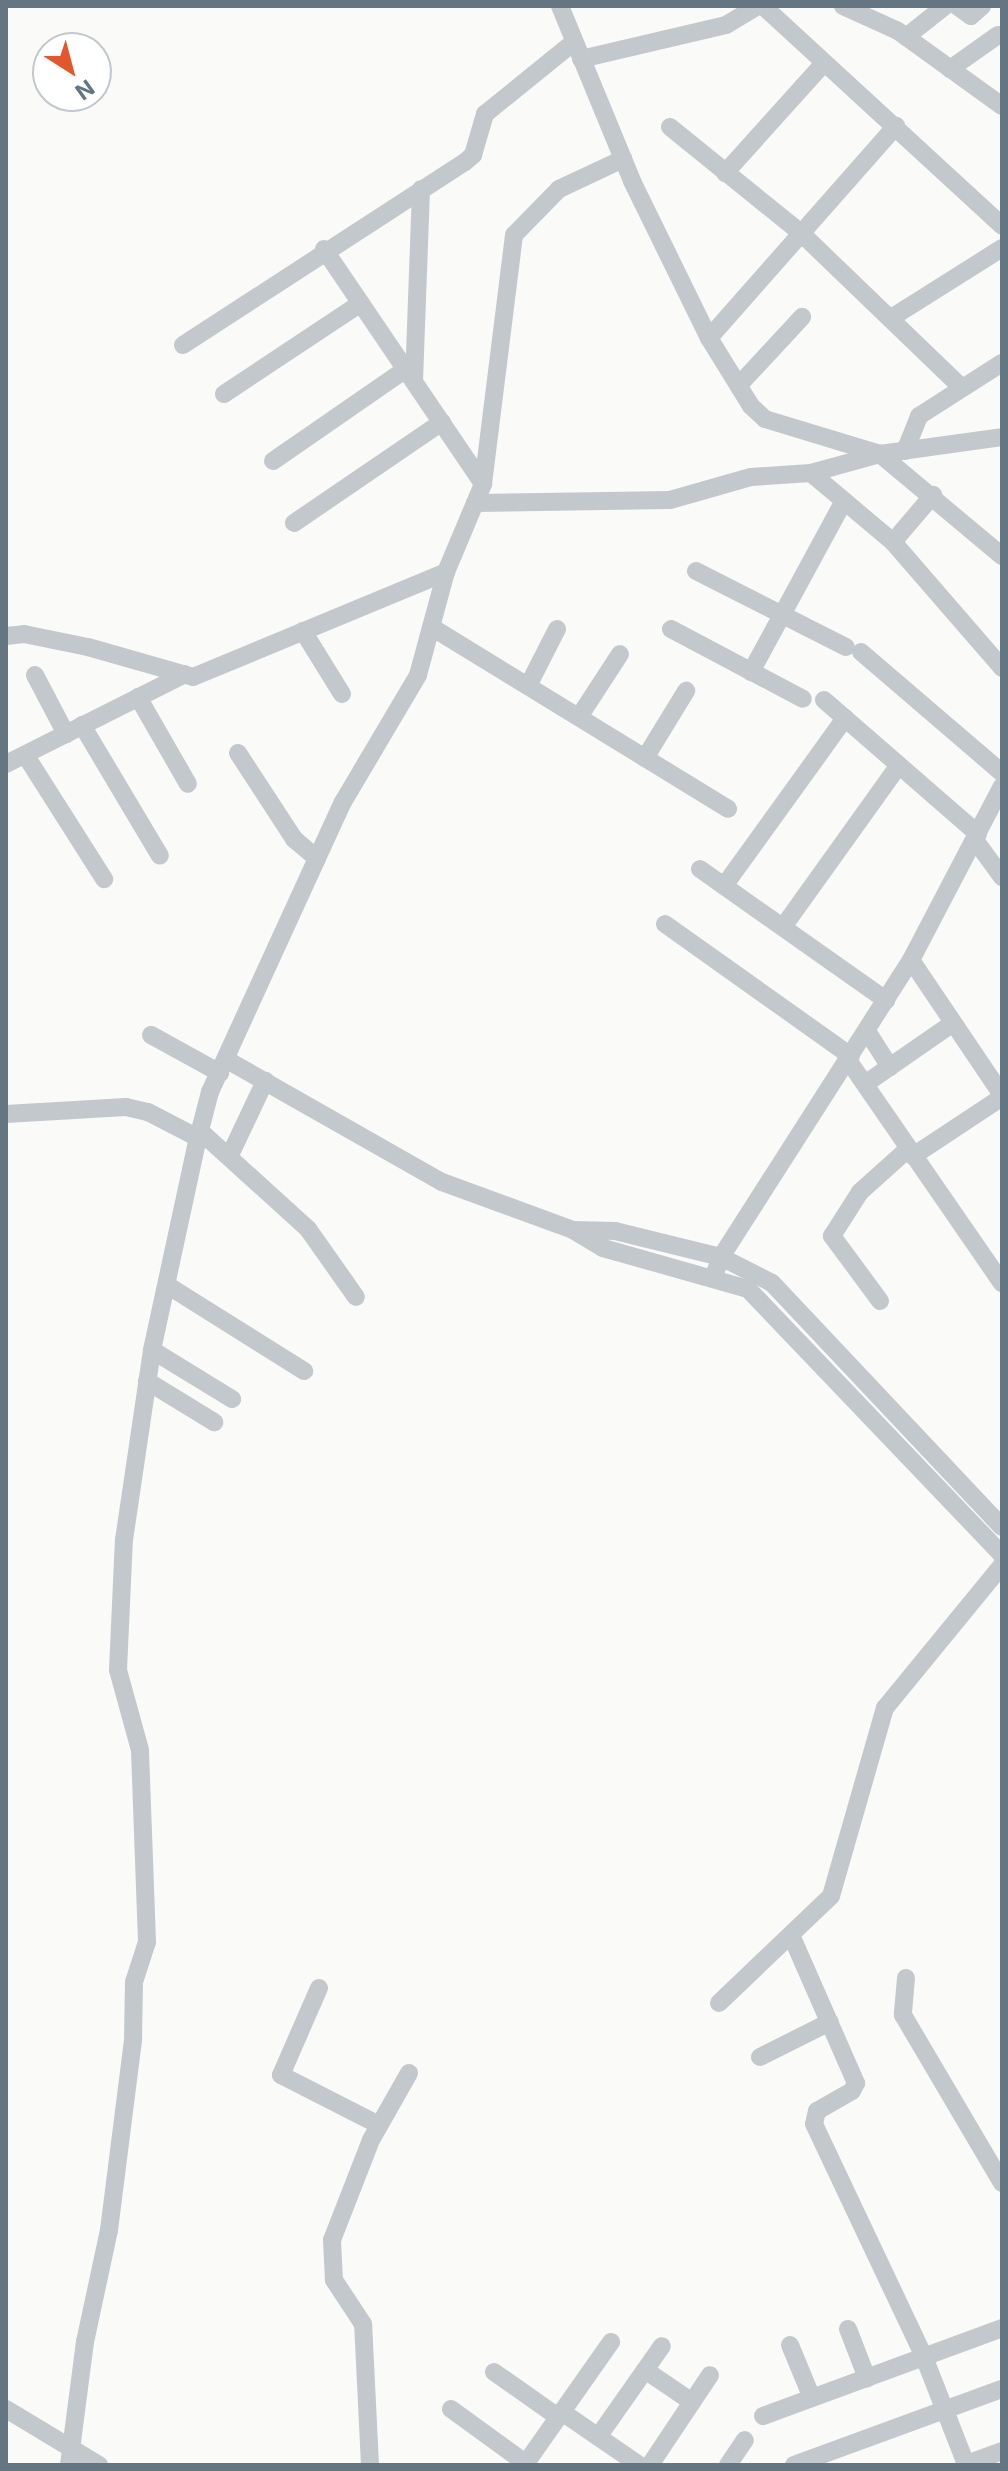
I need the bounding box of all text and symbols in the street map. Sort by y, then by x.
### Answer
north arrow [32,32,112,112]
text: N [71,74,99,105]

